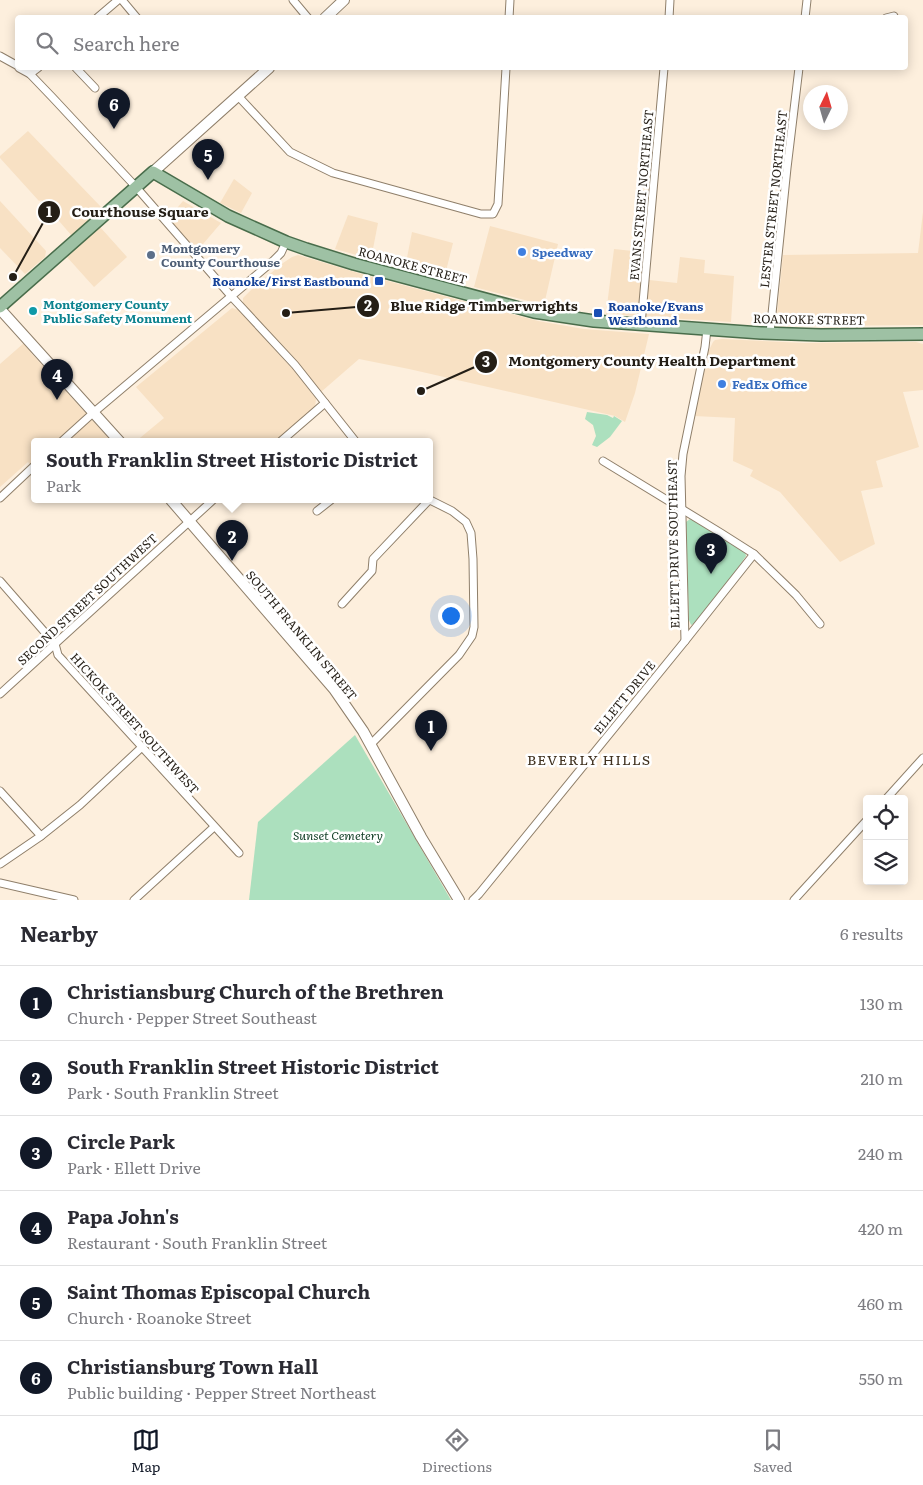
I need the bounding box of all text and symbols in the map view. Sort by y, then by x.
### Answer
search box [15,15,908,70]
icon: search [33,29,61,57]
text: Search here [73,29,180,57]
north arrow [803,85,848,130]
pin: 6 [98,88,130,129]
street label: EVANS STREET NORTHEAST [625,108,657,281]
street label: LESTER STREET NORTHEAST [755,109,791,289]
pin: 5 [192,139,224,180]
callout: Courthouse Square [36,197,218,226]
text: 1 [46,199,52,222]
text: Courthouse Square [71,201,209,221]
place label: Montgomery County Courthouse [161,239,280,271]
street label: ROANOKE STREET [357,242,470,288]
place label: Speedway [532,243,593,261]
marker: Speedway [516,246,528,258]
marker: Montgomery County Courthouse [145,249,157,261]
place label: Roanoke/First Eastbound [212,272,369,290]
marker: Roanoke/First Eastbound [373,275,385,287]
callout: Blue Ridge Timberwrights [355,292,588,321]
text: 2 [364,293,372,316]
place label: Montgomery County Public Safety Monument [43,295,193,327]
text: Blue Ridge Timberwrights [390,295,578,315]
place label: Roanoke/Evans Westbound [608,297,703,329]
marker: Montgomery County Public Safety Monument [27,305,39,317]
marker: Roanoke/Evans Westbound [592,307,604,319]
street label: ROANOKE STREET [753,309,865,329]
callout: Montgomery County Health Department [473,347,805,376]
text: 3 [482,349,490,372]
text: Montgomery County Health Department [508,350,796,370]
pin: 4 [41,359,73,400]
place label: FedEx Office [732,375,808,393]
marker: FedEx Office [716,378,728,390]
popup [31,438,433,503]
text: South Franklin Street Historic District [46,445,418,473]
street label: ELLETT DRIVE SOUTHEAST [663,459,683,629]
text: Park [46,473,81,497]
pin: 2 [216,520,248,561]
street label: SECOND STREET SOUTHWEST [13,529,161,669]
pin: 3 [695,533,727,574]
street label: SOUTH FRANKLIN STREET [242,566,362,704]
your location [438,603,464,629]
street label: HICKOK STREET SOUTHWEST [67,648,204,798]
street label: ELLETT DRIVE [589,656,659,737]
pin: 1 [415,710,447,751]
district label: BEVERLY HILLS [527,749,651,769]
map controls [863,795,908,885]
button: locate [863,795,908,840]
park label: Sunset Cemetery [293,826,383,844]
button: layers [863,840,908,885]
text: Nearby [20,917,98,948]
text: 6 results [840,921,903,945]
text: Christiansburg Church of the Brethren [67,977,444,1005]
text: 1 [33,991,39,1015]
text: 130 m [860,991,903,1015]
text: Church · Pepper Street Southeast [67,1005,317,1029]
text: South Franklin Street Historic District [67,1052,439,1080]
text: 2 [32,1066,40,1090]
text: 210 m [860,1066,903,1090]
text: Park · South Franklin Street [67,1080,279,1104]
text: Circle Park [67,1127,175,1155]
text: 3 [32,1141,40,1165]
text: 240 m [858,1141,903,1165]
text: Park · Ellett Drive [67,1155,201,1179]
text: Papa John's [67,1202,179,1230]
text: 4 [31,1216,41,1240]
text: 420 m [858,1216,903,1240]
text: Restaurant · South Franklin Street [67,1230,327,1254]
text: Saint Thomas Episcopal Church [67,1277,370,1305]
text: 5 [32,1291,40,1315]
text: 460 m [858,1291,903,1315]
text: Church · Roanoke Street [67,1305,251,1329]
text: Christiansburg Town Hall [67,1352,318,1380]
text: 6 [31,1366,41,1390]
text: 550 m [859,1366,903,1390]
text: Public building · Pepper Street Northeast [67,1380,376,1404]
tab: Map [131,1426,161,1476]
tab: Directions [422,1426,492,1476]
tab: Saved [753,1426,792,1476]

